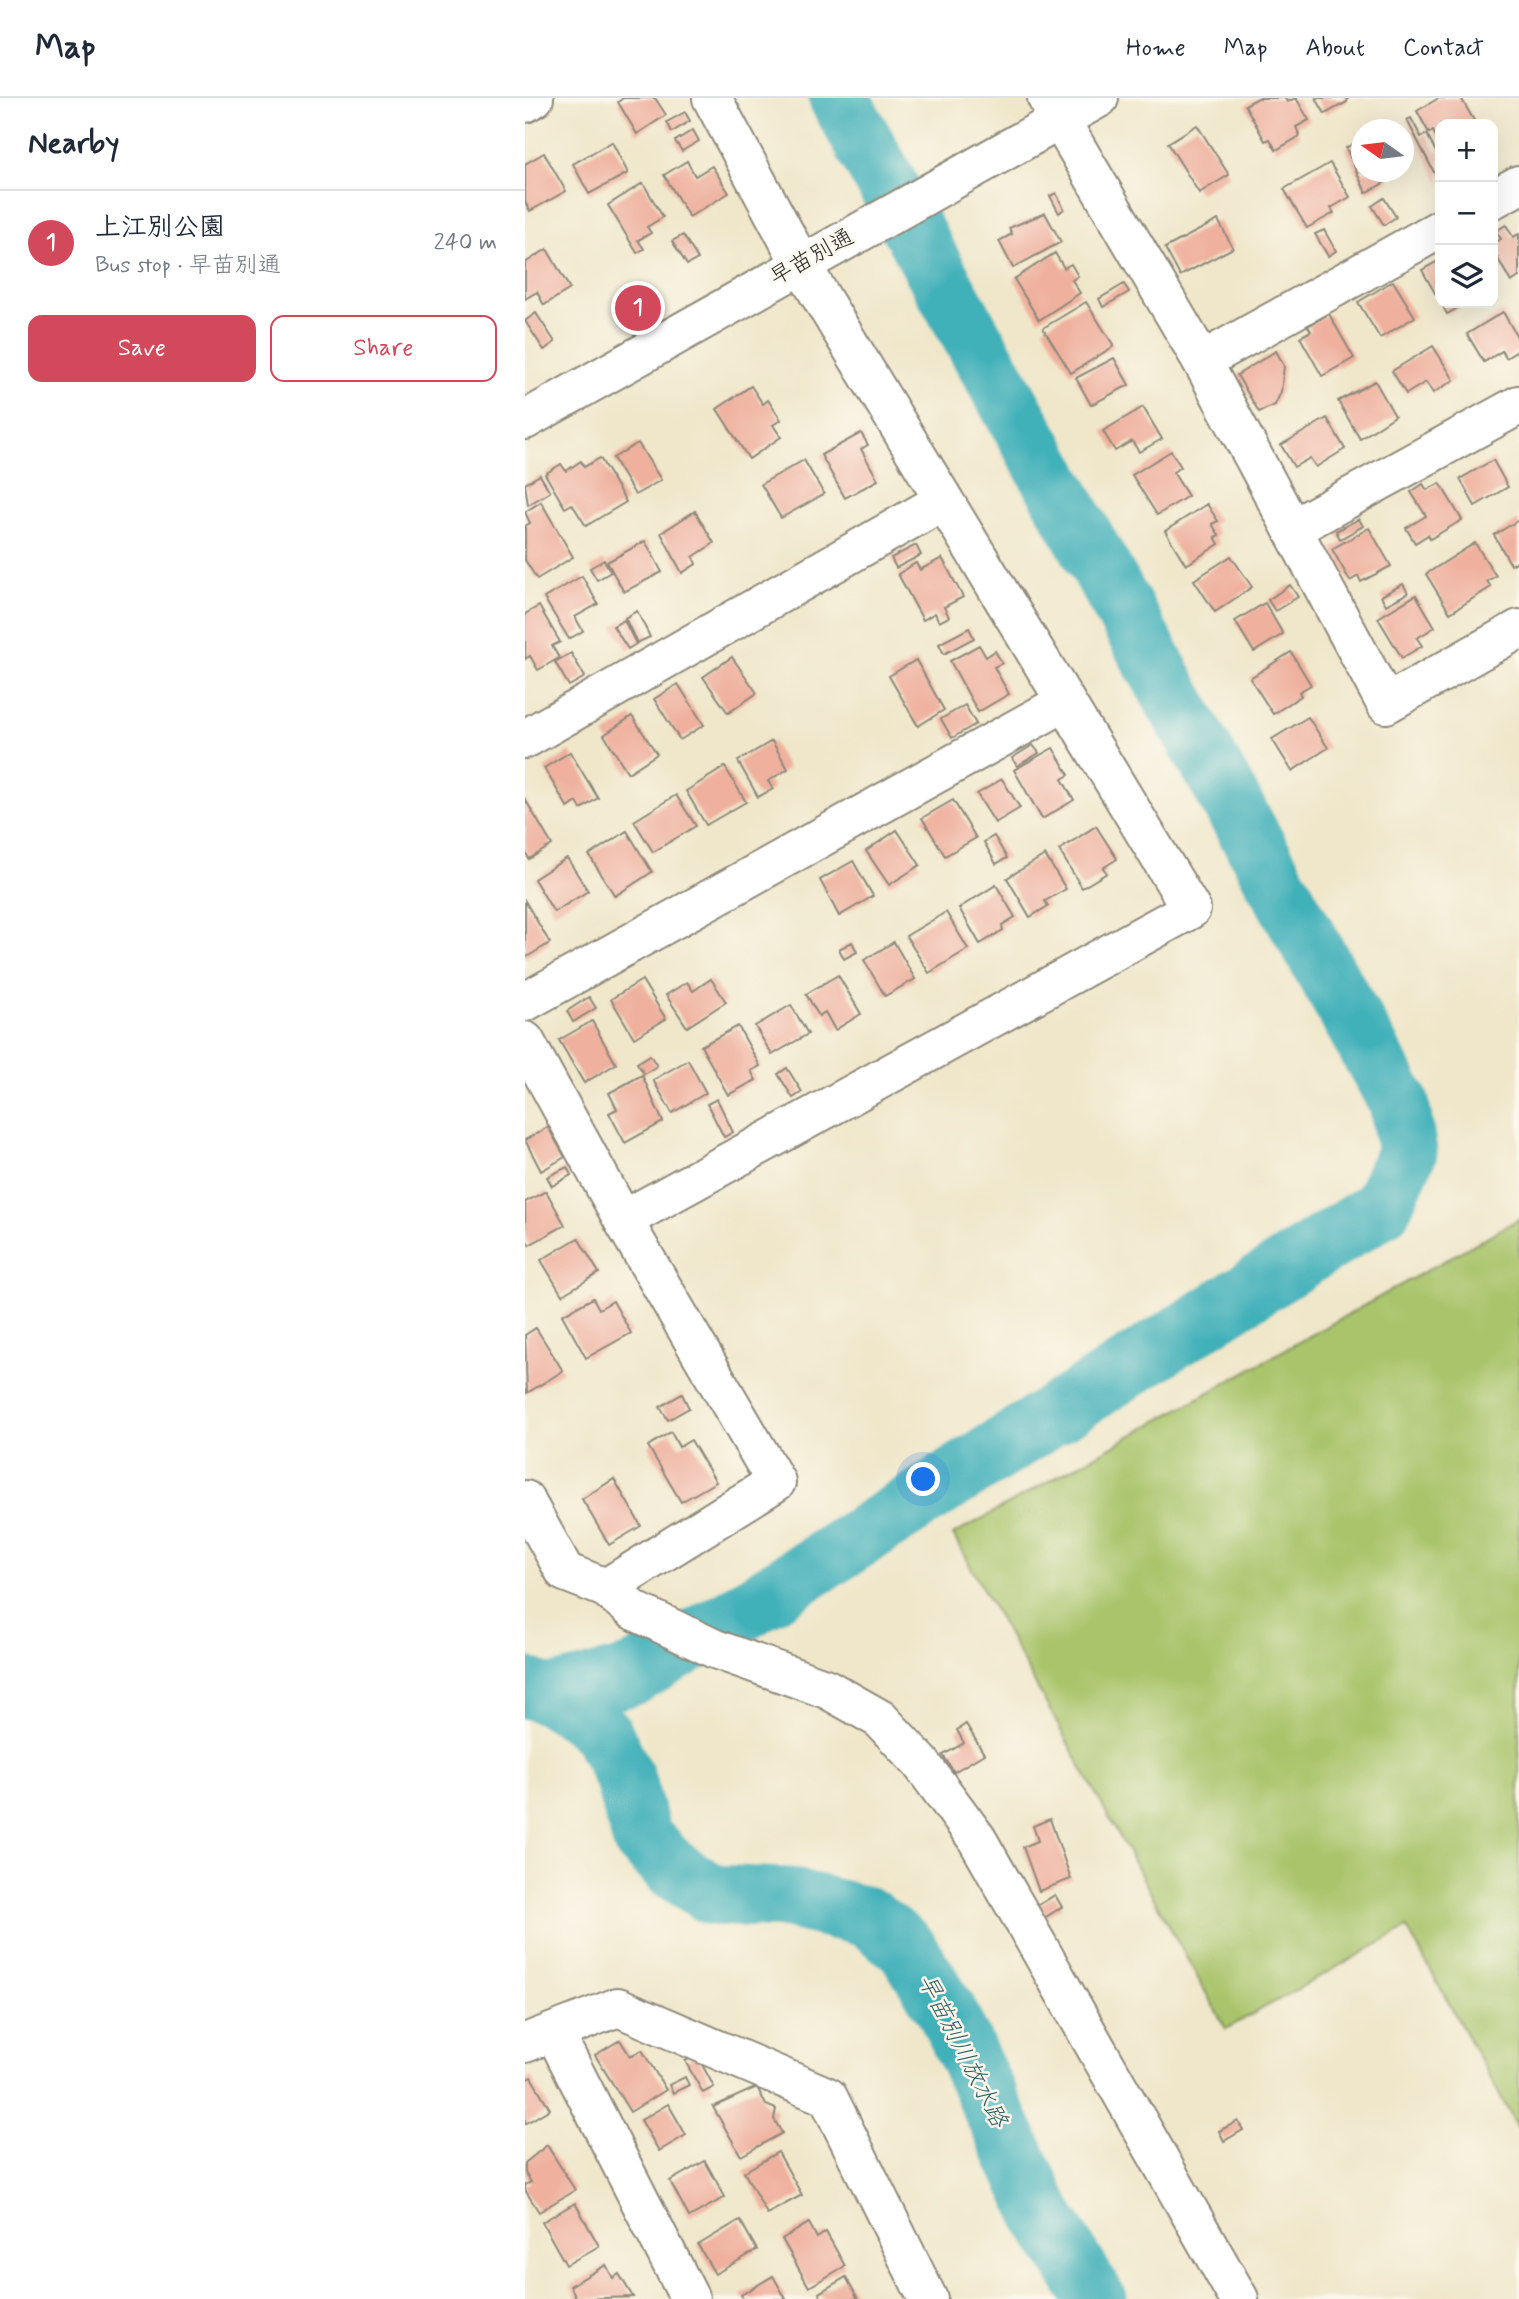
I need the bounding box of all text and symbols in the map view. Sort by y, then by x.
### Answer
text: Map [35,26,95,70]
text: Home [1126,33,1186,64]
text: Map [1224,33,1268,64]
text: About [1306,33,1365,64]
text: Contact [1403,33,1484,64]
north arrow [1351,119,1414,182]
map controls [1435,119,1498,308]
button: + [1435,119,1498,182]
text: Nearby [28,124,119,163]
button: − [1435,182,1498,245]
text: 上江別公園 [95,211,225,245]
street label: 早苗別通 [764,223,860,293]
text: 1 [46,228,56,258]
text: 240 m [433,228,497,258]
button: layers [1435,245,1498,308]
text: Bus stop · 早苗別通 [95,251,281,281]
pin: 1 [615,282,661,334]
button: Save [28,315,256,382]
button: Share [270,315,497,382]
your location [906,1462,940,1496]
water label: 早苗別川放水路 [910,1969,1015,2135]

